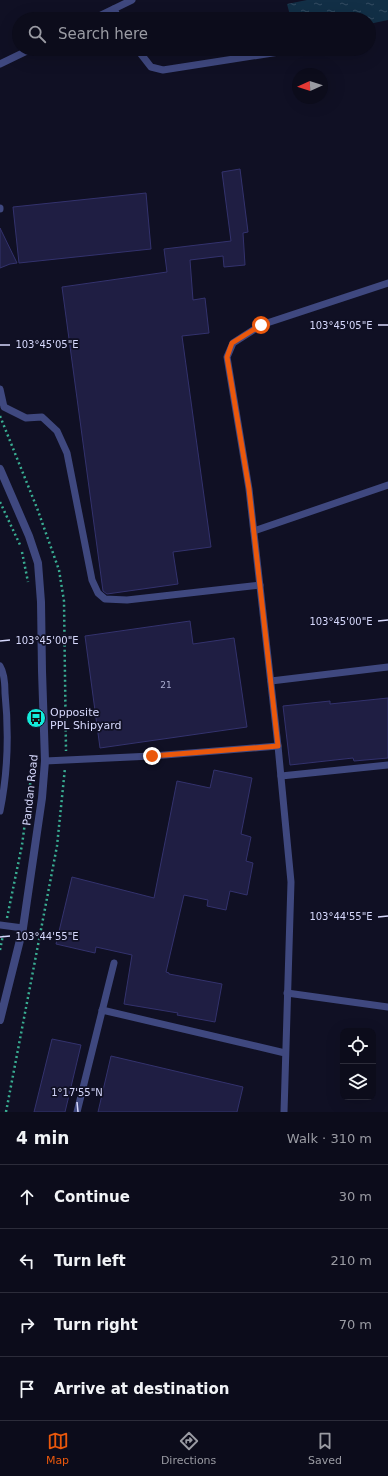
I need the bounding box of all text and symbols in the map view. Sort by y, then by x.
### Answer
search box [12,12,376,56]
icon: search [26,23,48,45]
text: Search here [58,25,148,43]
north arrow [292,68,328,104]
route start [252,316,270,334]
text: 103°45'05"E [309,320,373,331]
text: 103°45'05"E [15,339,79,350]
text: 103°45'00"E [309,616,373,627]
text: 103°45'00"E [15,635,79,646]
house number: 21 [160,680,172,690]
place label: Opposite PPL Shipyard [50,706,121,732]
bus stop icon: Opposite PPL Shipyard [25,707,47,729]
route end [143,747,161,765]
street label: Pandan Road [20,754,41,826]
text: 103°44'55"E [309,911,373,922]
text: 103°44'55"E [15,931,79,942]
map controls [340,1028,376,1100]
button: locate [340,1028,376,1064]
button: layers [340,1064,376,1100]
text: 1°17'55"N [51,1087,103,1098]
text: 4 min [16,1128,69,1148]
text: Walk · 310 m [287,1131,372,1146]
icon: ahead [16,1186,38,1208]
text: Continue [54,1188,130,1206]
text: 30 m [339,1189,372,1204]
icon: left [16,1250,38,1272]
text: Turn left [54,1252,126,1270]
text: 210 m [330,1253,372,1268]
icon: right [16,1314,38,1336]
text: Turn right [54,1316,138,1334]
text: 70 m [339,1317,372,1332]
icon: arrive [16,1378,38,1400]
text: Arrive at destination [54,1380,229,1398]
tab: Map [46,1430,69,1467]
tab: Directions [161,1430,216,1467]
tab: Saved [308,1430,342,1467]

